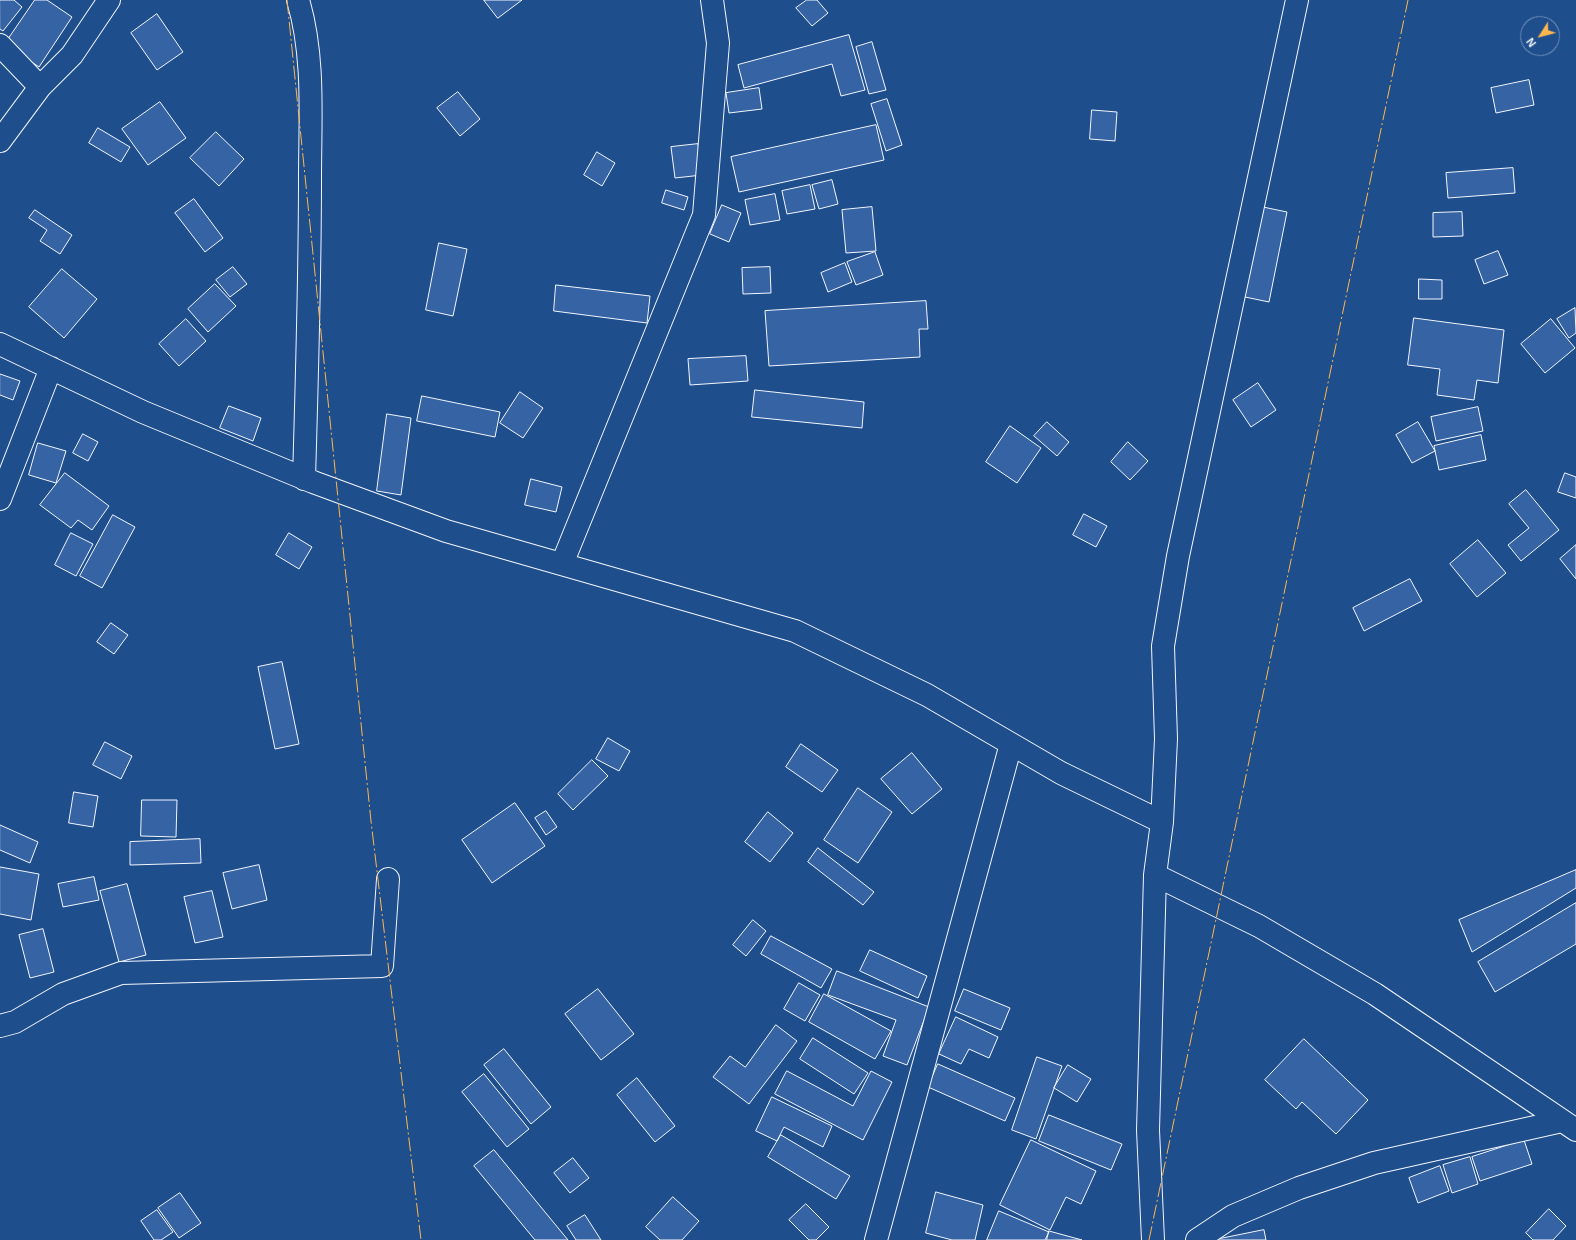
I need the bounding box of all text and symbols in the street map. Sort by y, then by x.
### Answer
north arrow [1520,16,1560,56]
text: N [1524,36,1538,49]

